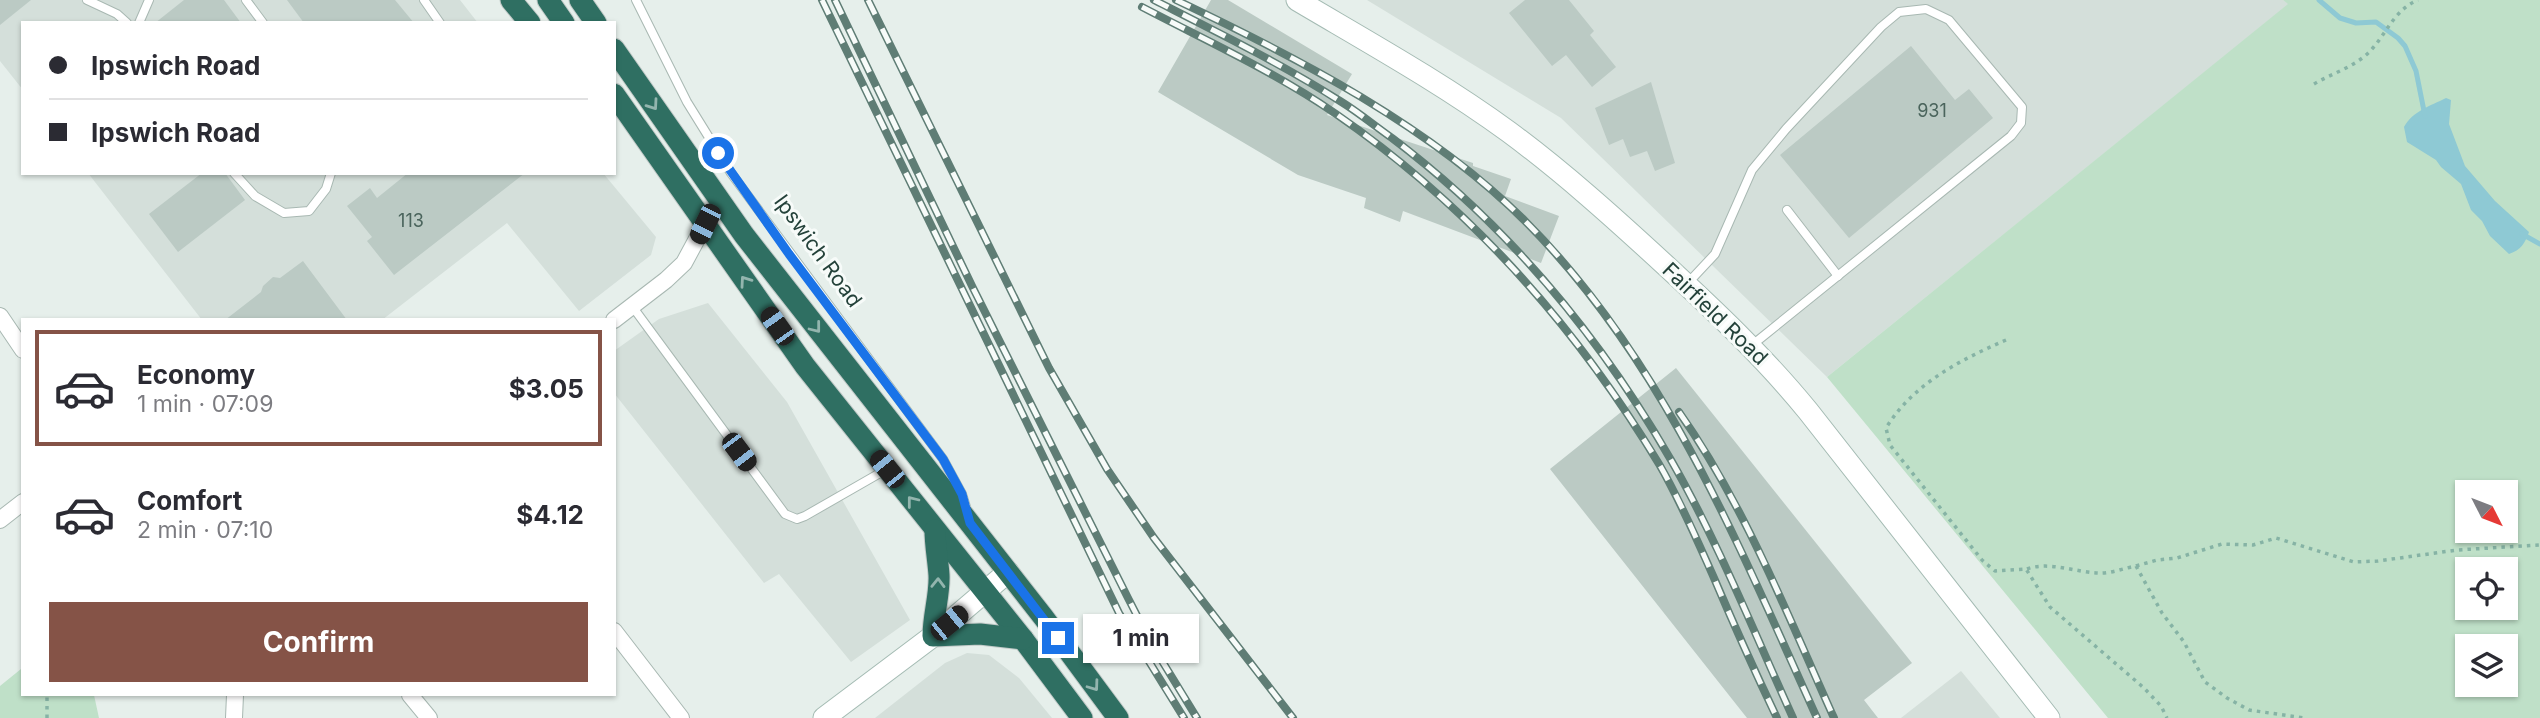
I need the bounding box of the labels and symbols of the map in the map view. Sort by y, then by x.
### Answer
one-way arrow [645,97,657,110]
house number: 931 [1917,100,1947,121]
route start [702,137,734,169]
street label: Ipswich Road [769,190,868,312]
car [687,201,724,247]
house number: 113 [398,210,424,231]
street label: Fairfield Road [1658,257,1773,370]
one-way arrow [741,276,753,289]
car [757,303,798,349]
one-way arrow [807,321,820,333]
car [718,429,761,475]
car [866,446,909,492]
north arrow [2455,480,2518,542]
one-way arrow [908,496,920,509]
one-way arrow [930,577,945,588]
car [927,602,972,644]
callout: 1 min [1082,614,1198,662]
route end [1042,622,1074,654]
one-way arrow [1085,678,1098,691]

